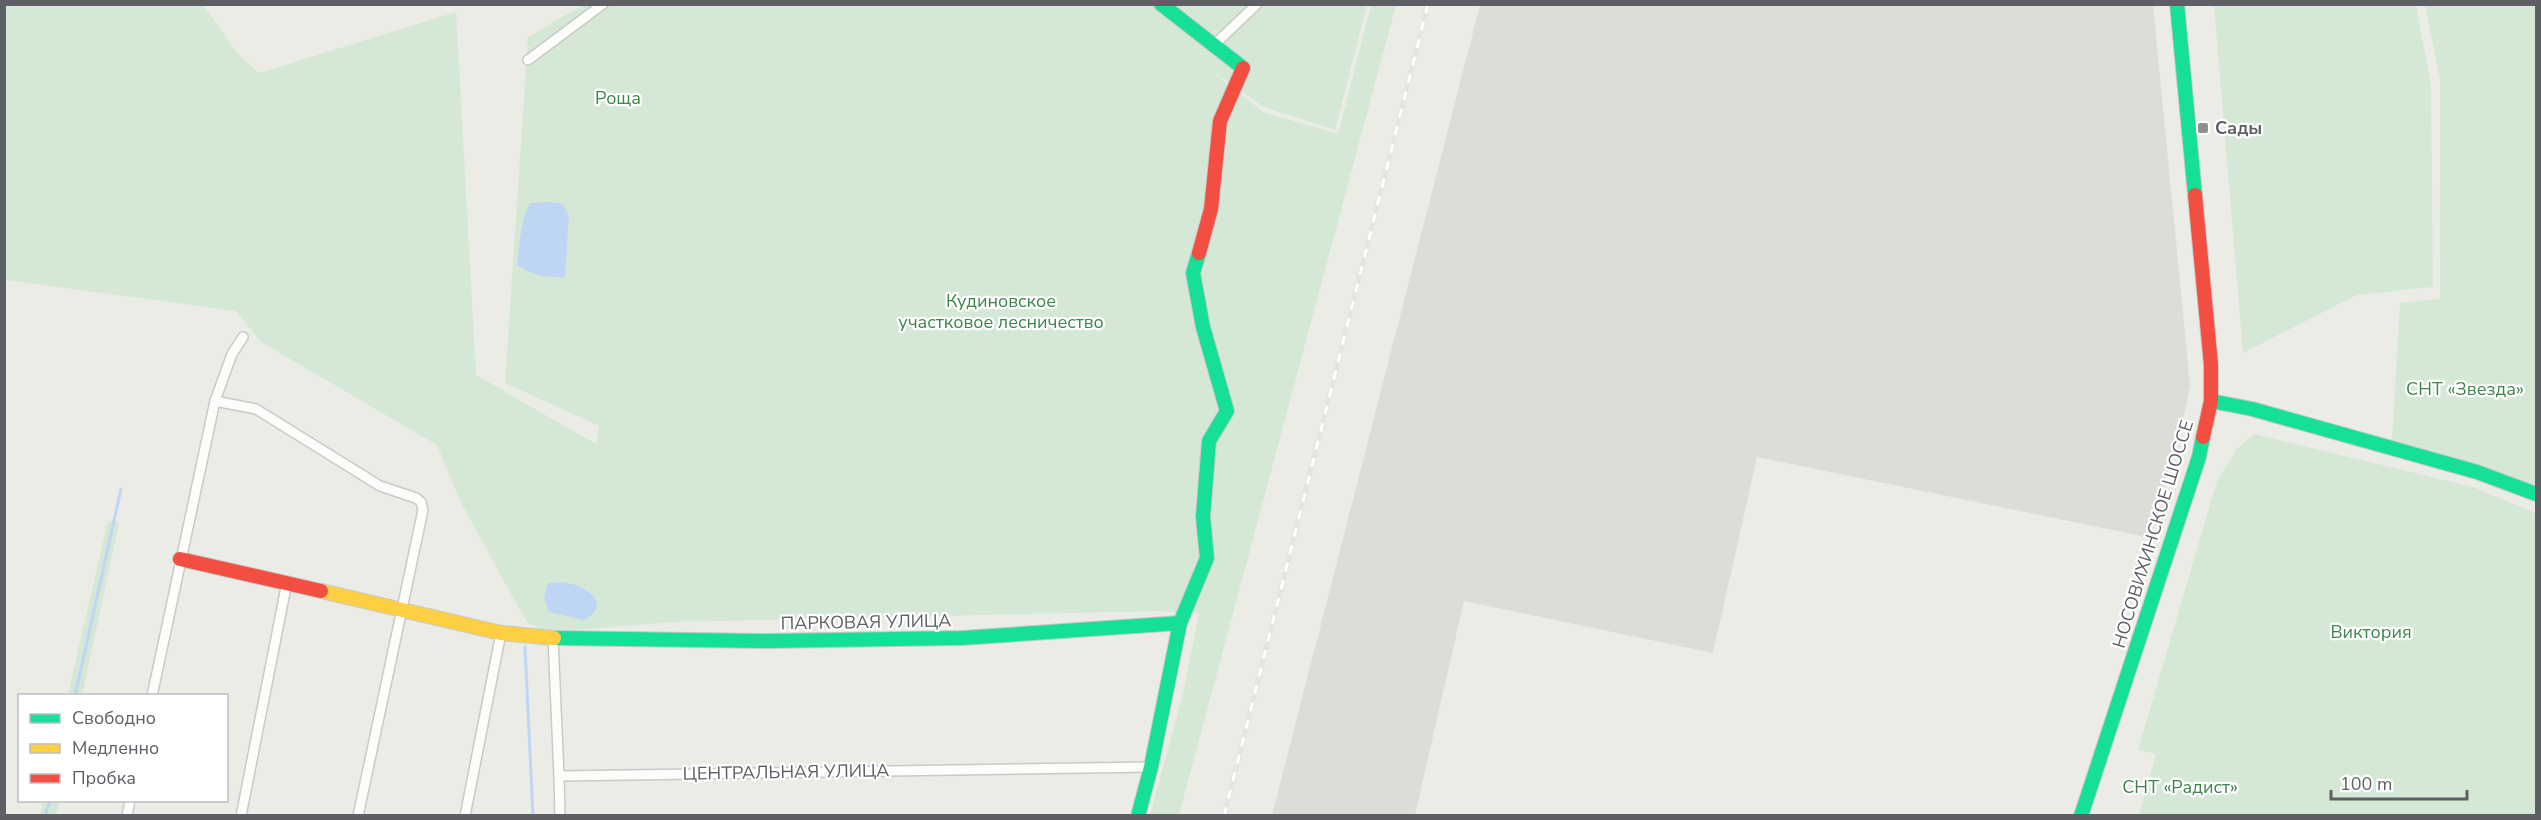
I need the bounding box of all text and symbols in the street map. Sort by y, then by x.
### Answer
park label: Роща [595,86,641,110]
place label: Сады [2215,116,2262,140]
marker: Сады [2196,121,2210,135]
park label: Кудиновское участковое лесничество [898,289,1104,334]
park label: СНТ «Звезда» [2406,377,2524,401]
street label: НОСОВИХИНСКОЕ ШОССЕ [2107,417,2199,651]
street label: ПАРКОВАЯ УЛИЦА [780,609,952,635]
park label: Виктория [2330,620,2412,644]
legend [18,694,228,802]
text: Свободно [72,706,156,730]
text: Медленно [72,736,159,760]
street label: ЦЕНТРАЛЬНАЯ УЛИЦА [682,758,890,786]
scale bar [2331,763,2468,801]
text: Пробка [72,766,136,790]
text: 100 m [2340,772,2392,796]
park label: СНТ «Радист» [2122,775,2238,799]

